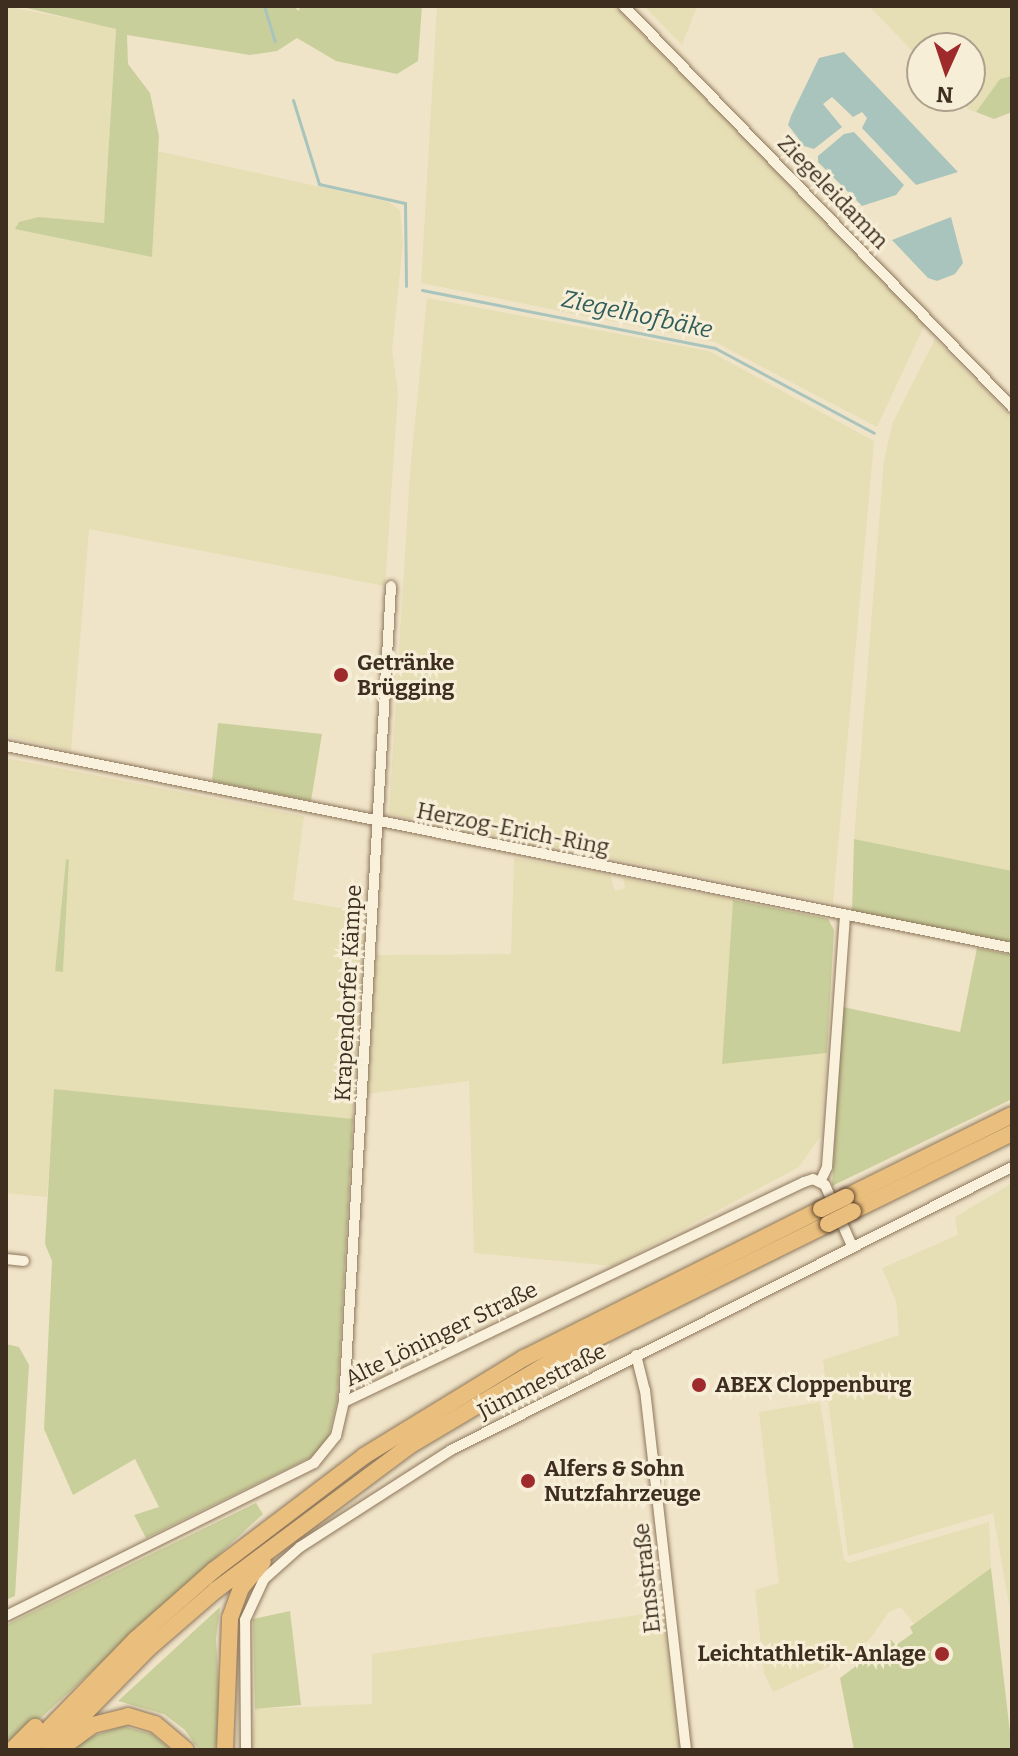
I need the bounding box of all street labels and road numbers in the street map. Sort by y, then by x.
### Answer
street label: Ziegeleidamm [772,130,894,254]
street label: Herzog-Erich-Ring [415,797,611,861]
street label: Krapendorfer Kämpe [329,884,367,1102]
street label: Alte Löninger Straße [340,1276,542,1392]
street label: Jümmestraße [473,1337,611,1425]
street label: Emsstraße [628,1522,666,1634]

